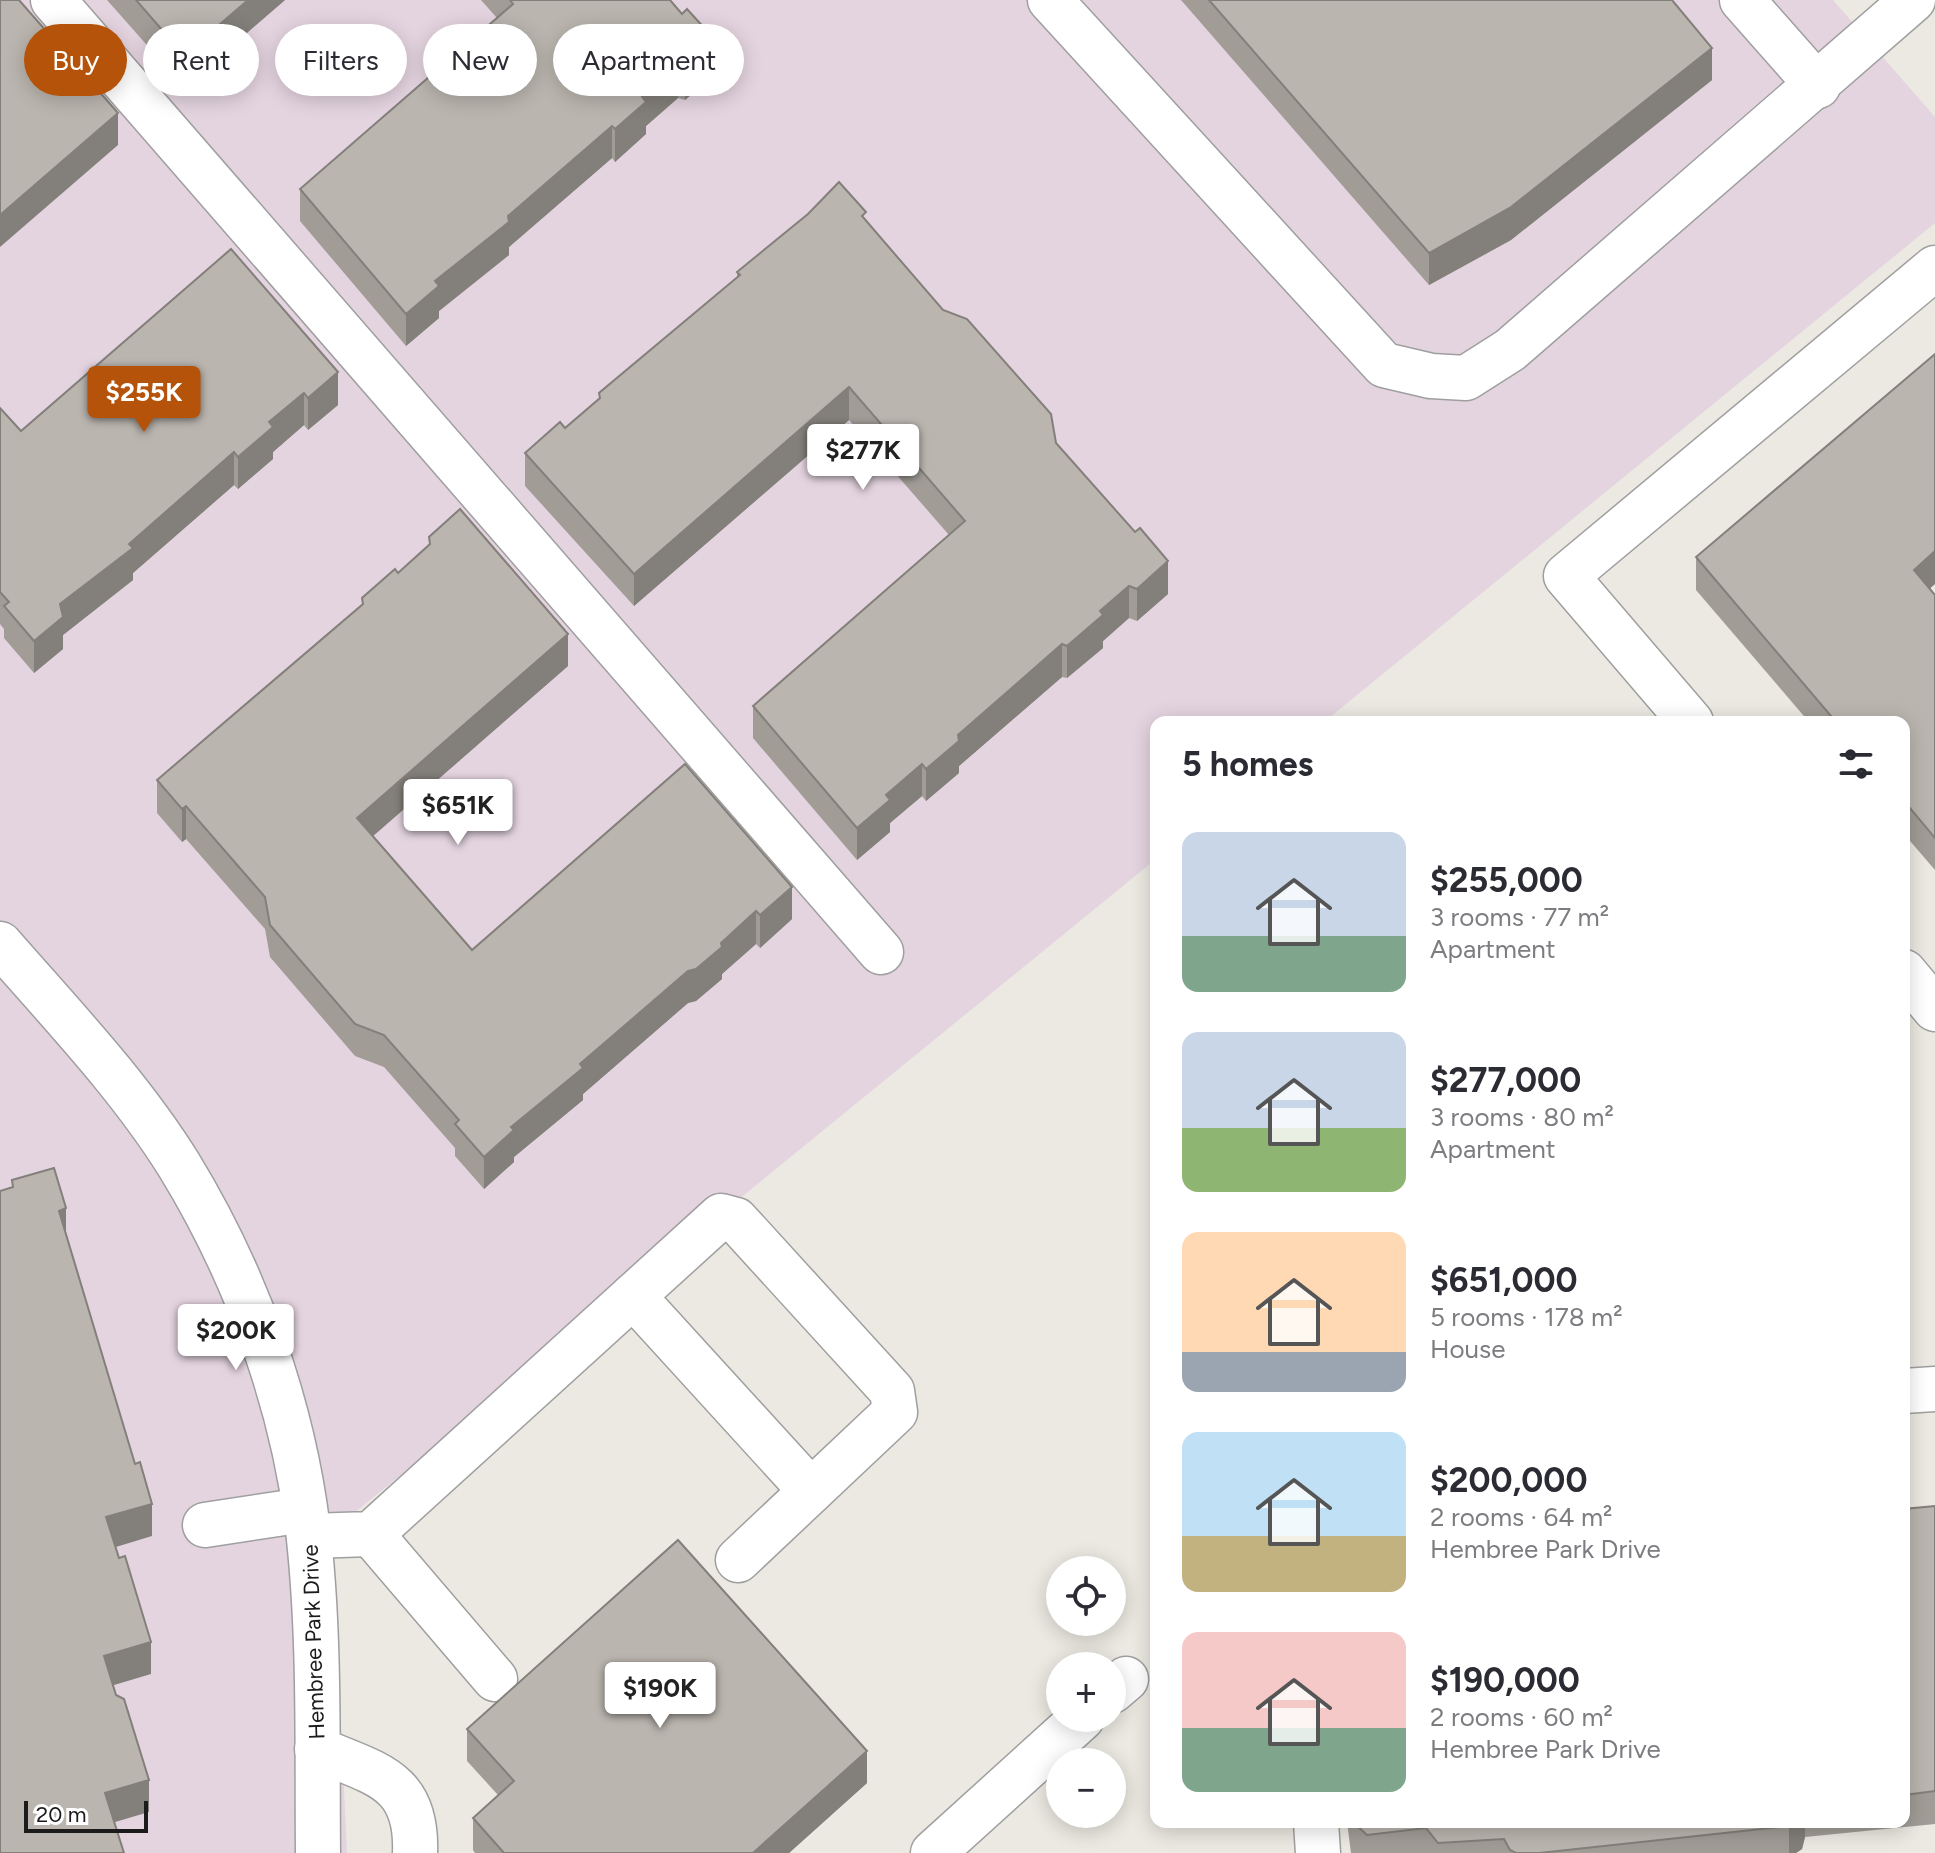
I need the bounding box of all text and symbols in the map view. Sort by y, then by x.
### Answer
chip: Buy [24,24,127,96]
chip: Rent [143,24,259,96]
chip: Filters [275,24,407,96]
chip: New [423,24,537,96]
chip: Apartment [553,24,744,96]
pin: $255K [88,366,200,434]
text: $255K [106,376,183,408]
pin: $277K [807,424,919,492]
text: $277K [825,434,901,466]
icon: filters [1834,742,1878,786]
text: 5 homes [1182,744,1313,785]
pin: $651K [402,779,514,847]
text: $651K [422,789,494,821]
text: $255,000 [1430,860,1583,901]
icon: home [1246,864,1342,960]
text: 3 rooms · 77 m² [1430,901,1609,933]
text: Apartment [1430,933,1556,965]
text: $277,000 [1430,1060,1581,1101]
icon: home [1246,1064,1342,1160]
text: 3 rooms · 80 m² [1430,1101,1614,1133]
text: Apartment [1430,1133,1556,1165]
text: $651,000 [1430,1260,1578,1301]
icon: home [1246,1264,1342,1360]
text: 5 rooms · 178 m² [1430,1301,1623,1333]
pin: $200K [180,1304,292,1372]
text: $200K [196,1314,276,1346]
text: House [1430,1333,1505,1365]
text: $200,000 [1430,1460,1587,1501]
icon: home [1246,1464,1342,1560]
text: 2 rooms · 64 m² [1430,1501,1612,1533]
text: Hembree Park Drive [1430,1533,1661,1565]
street label: Hembree Park Drive [297,1544,330,1740]
map controls [1046,1556,1126,1828]
button: locate [1046,1556,1126,1636]
button: + [1046,1652,1126,1732]
text: $190,000 [1430,1660,1580,1701]
pin: $190K [604,1662,716,1730]
icon: home [1246,1664,1342,1760]
text: $190K [623,1672,697,1704]
text: 2 rooms · 60 m² [1430,1701,1613,1733]
text: Hembree Park Drive [1430,1733,1661,1765]
button: − [1046,1748,1126,1828]
scale bar [24,1797,148,1833]
text: 20 m [36,1801,87,1828]

